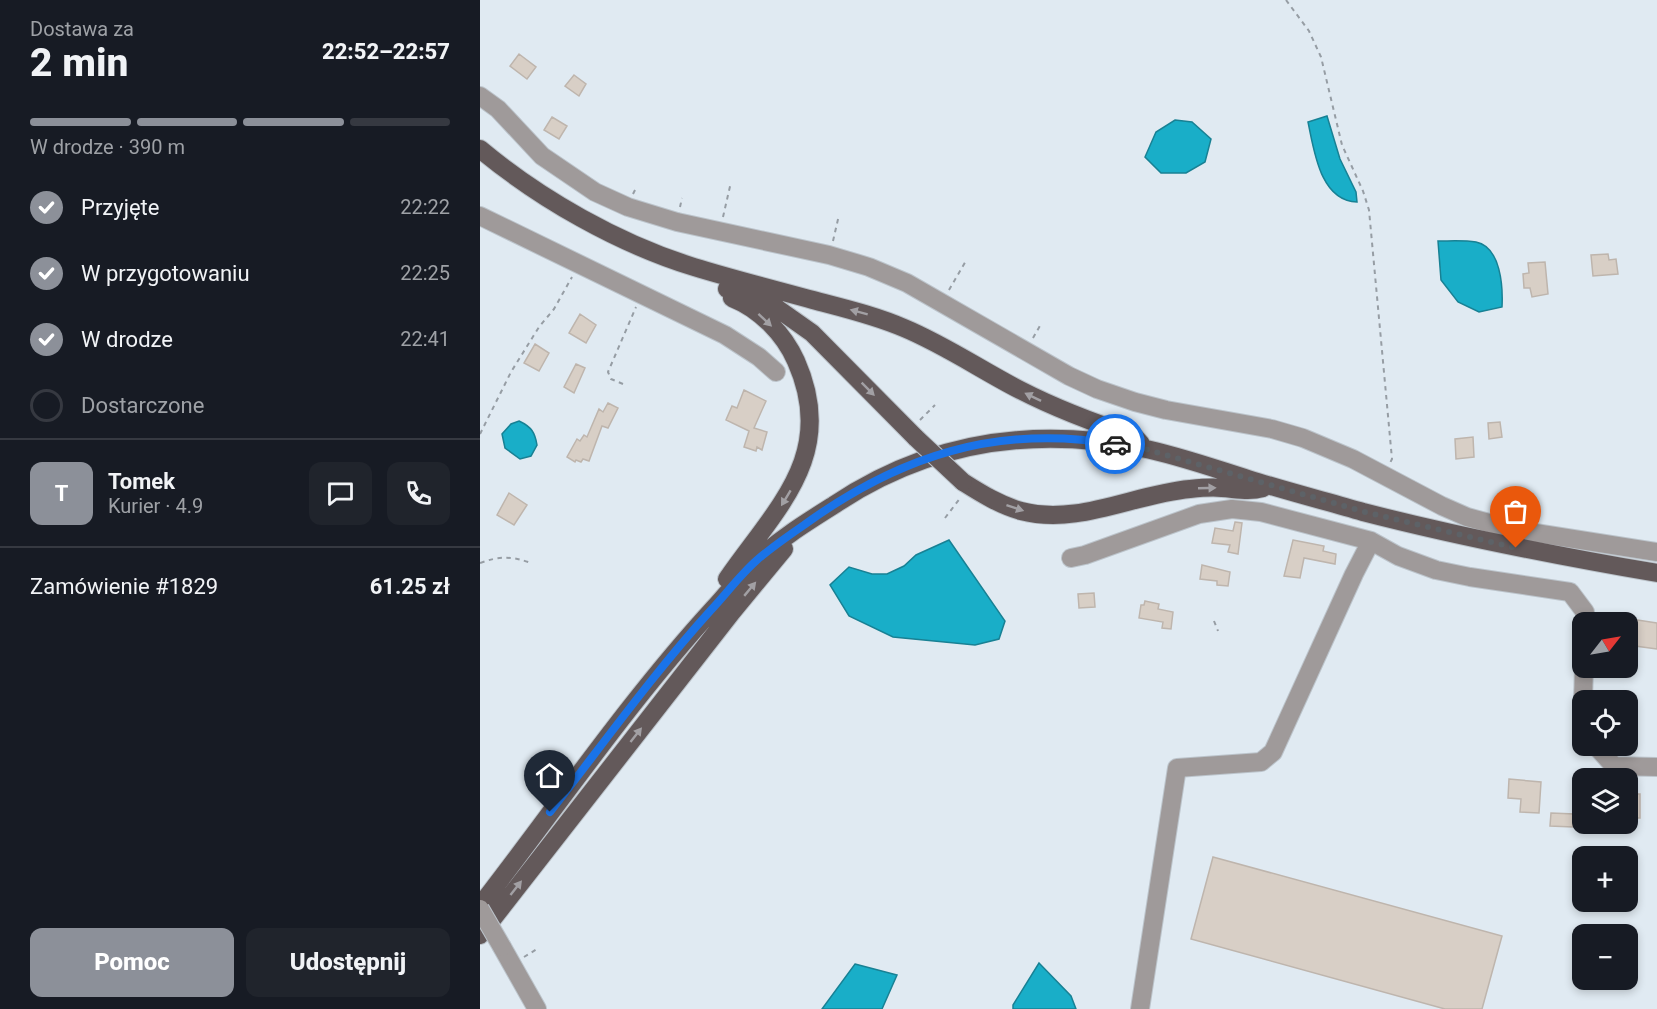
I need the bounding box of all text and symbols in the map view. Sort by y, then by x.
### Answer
text: Dostawa za [30,17,134,41]
text: 22:52–22:57 [322,39,450,64]
text: 2 min [30,40,128,86]
text: W drodze · 390 m [30,135,185,159]
icon: check [30,191,63,224]
text: Przyjęte [81,195,159,220]
text: 22:22 [400,195,450,219]
icon: check [30,257,63,290]
text: W przygotowaniu [81,261,250,286]
text: 22:25 [400,261,450,285]
one-way arrow [849,307,867,316]
one-way arrow [758,313,773,327]
icon: check [30,323,63,356]
text: W drodze [81,327,173,352]
text: 22:41 [400,327,450,351]
one-way arrow [860,382,874,396]
one-way arrow [1025,392,1042,402]
text: Dostarczone [81,393,204,418]
courier [1085,414,1145,474]
icon: car [1099,428,1132,461]
button: chat [309,462,372,525]
button: phone [387,462,450,525]
text: Tomek [108,469,175,494]
text: T [55,481,68,506]
one-way arrow [1198,484,1217,493]
pin [1490,486,1541,548]
one-way arrow [781,489,792,506]
text: Kurier · 4.9 [108,494,203,518]
icon: bag [1499,495,1532,528]
one-way arrow [1006,504,1024,513]
text: Zamówienie #1829 [30,574,218,599]
text: 61.25 zł [370,574,450,599]
one-way arrow [743,582,756,597]
north arrow [1572,612,1638,678]
map controls [1572,612,1638,990]
button: locate [1572,690,1638,756]
one-way arrow [629,727,641,742]
pin [524,750,575,812]
icon: home [533,759,566,792]
button: layers [1572,768,1638,834]
button: + [1572,846,1638,912]
one-way arrow [510,881,522,897]
button: − [1572,924,1638,990]
button: Pomoc [30,928,234,997]
button: Udostępnij [246,928,450,997]

